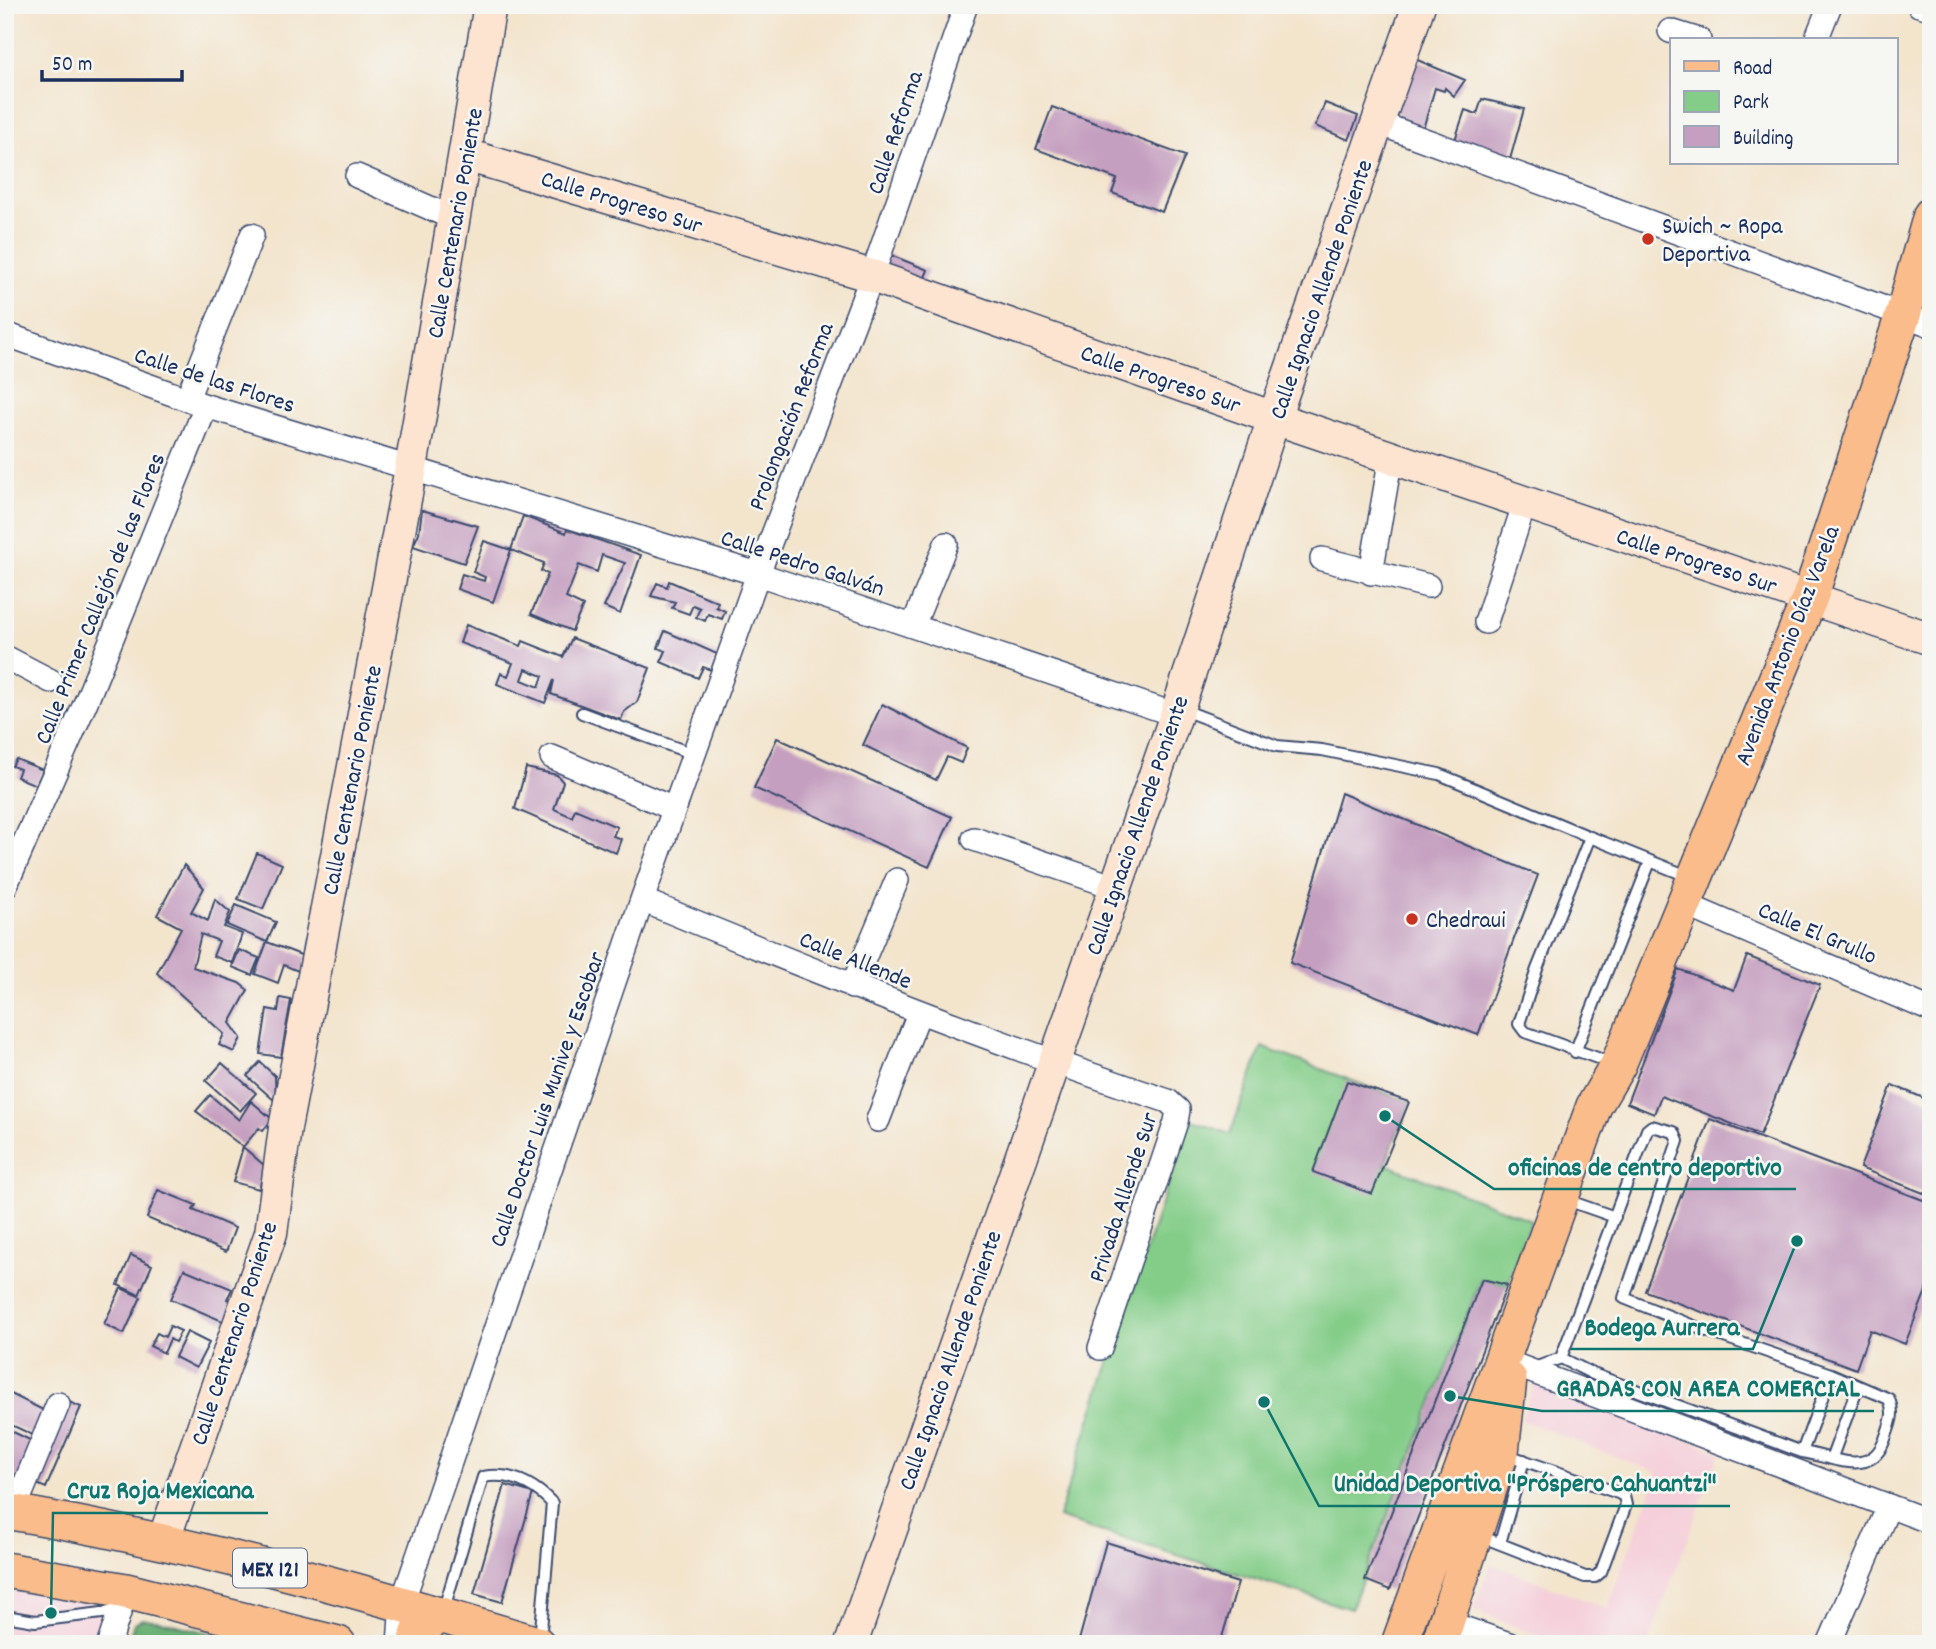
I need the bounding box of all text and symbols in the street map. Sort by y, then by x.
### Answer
scale bar [42,38,182,82]
legend [1670,38,1898,164]
text: 50 m [52,51,92,81]
text: Road [1733,55,1772,85]
street label: Calle Reforma [860,66,934,199]
text: Park [1733,89,1769,119]
street label: Calle Centenario Poniente [420,106,494,341]
text: Building [1733,125,1793,155]
street label: Calle Ignacio Allende Poniente [1262,156,1383,424]
street label: Calle Progreso Sur [536,163,706,245]
place label: Swich ~ Ropa Deportiva [1662,211,1783,273]
marker: Swich ~ Ropa Deportiva [1640,231,1656,247]
street label: Prolongación Reforma [741,317,845,516]
street label: Calle Progreso Sur [1075,338,1245,424]
street label: Calle de las Flores [129,340,299,424]
street label: Calle Primer Callejón de las Flores [28,448,176,750]
street label: Calle Progreso Sur [1611,521,1781,605]
street label: Avenida Antonio Díaz Varela [1727,521,1851,771]
street label: Calle Pedro Galván [716,522,888,607]
street label: Calle Centenario Poniente [315,663,393,898]
street label: Calle Ignacio Allende Poniente [1078,692,1199,960]
street label: Calle El Grullo [1752,894,1882,975]
place label: Chedraui [1426,905,1506,939]
marker: Chedraui [1404,911,1420,927]
street label: Calle Allende [794,924,916,1000]
street label: Calle Doctor Luis Munive y Escobar [482,948,615,1252]
street label: Privada Allende Sur [1081,1109,1168,1287]
callout: oficinas de centro deportivo [1494,1142,1796,1189]
text: oficinas de centro deportivo [1508,1151,1782,1188]
street label: Calle Centenario Poniente [184,1218,288,1450]
street label: Calle Ignacio Allende Poniente [891,1227,1012,1495]
callout: Bodega Aurrera [1570,1302,1753,1349]
text: Bodega Aurrera [1584,1311,1740,1348]
callout: GRADAS CON AREA COMERCIAL [1542,1364,1874,1411]
text: GRADAS CON AREA COMERCIAL [1556,1372,1860,1409]
callout: Unidad Deportiva "Próspero Cahuantzi" [1319,1459,1730,1506]
callout: Cruz Roja Mexicana [53,1466,268,1513]
text: Unidad Deportiva "Próspero Cahuantzi" [1334,1467,1716,1504]
text: Cruz Roja Mexicana [67,1474,254,1511]
road number: MEX 121 [233,1548,307,1588]

